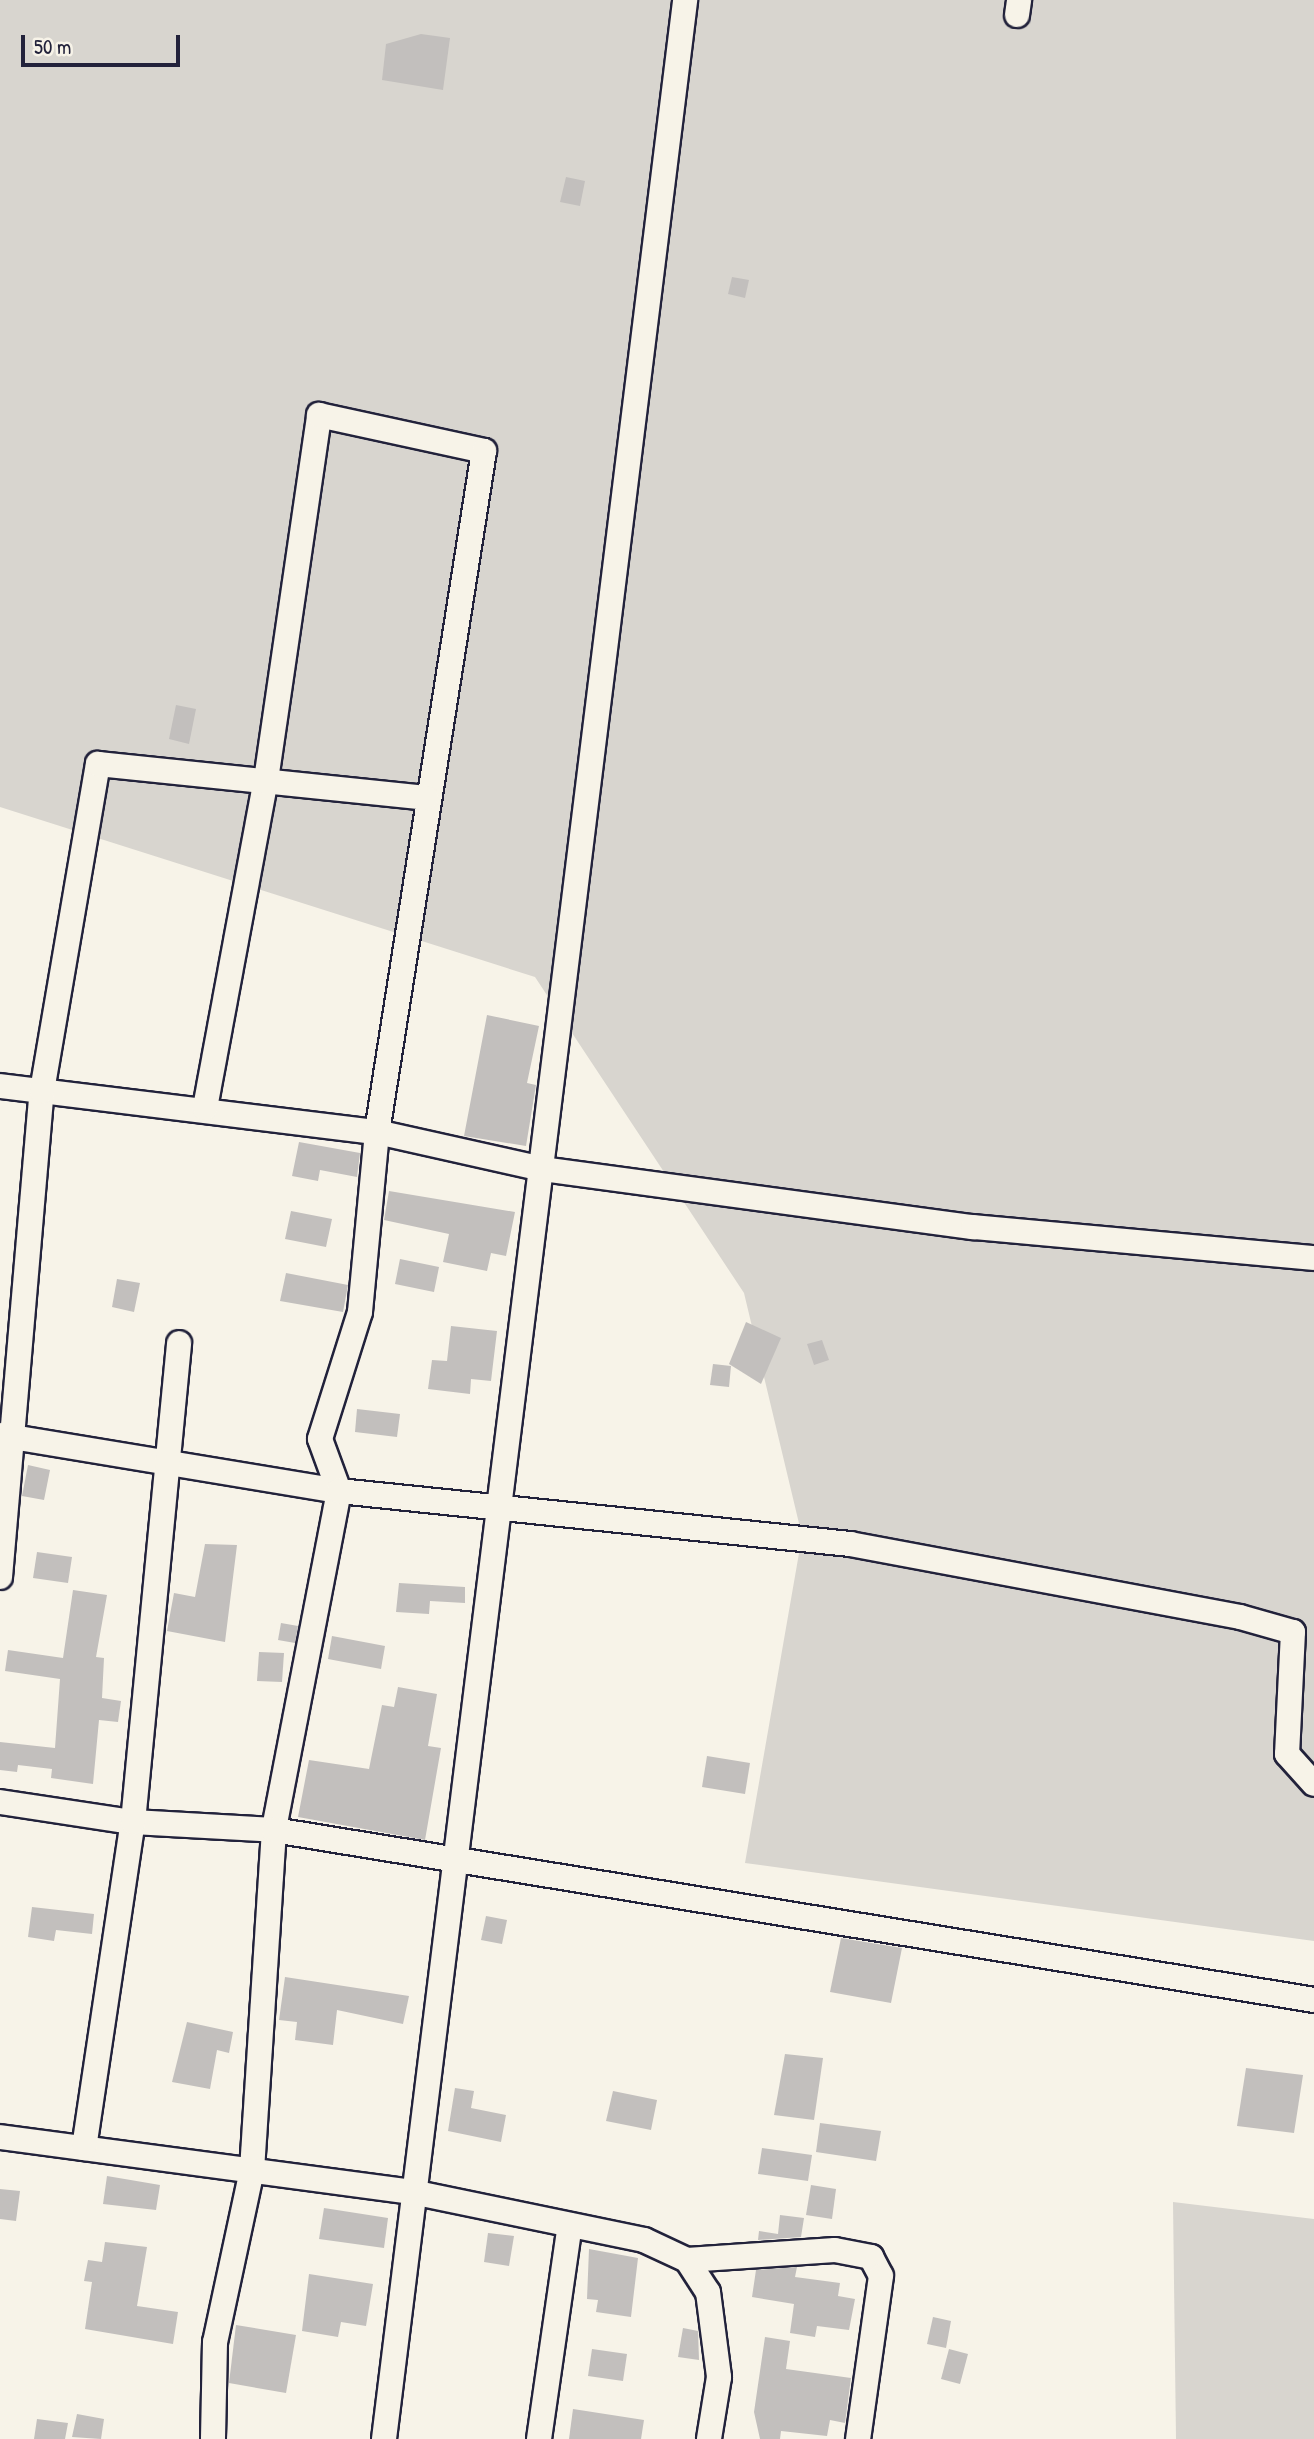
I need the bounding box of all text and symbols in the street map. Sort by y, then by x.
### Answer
scale bar [24,21,184,65]
text: 50 m [34,32,71,61]

